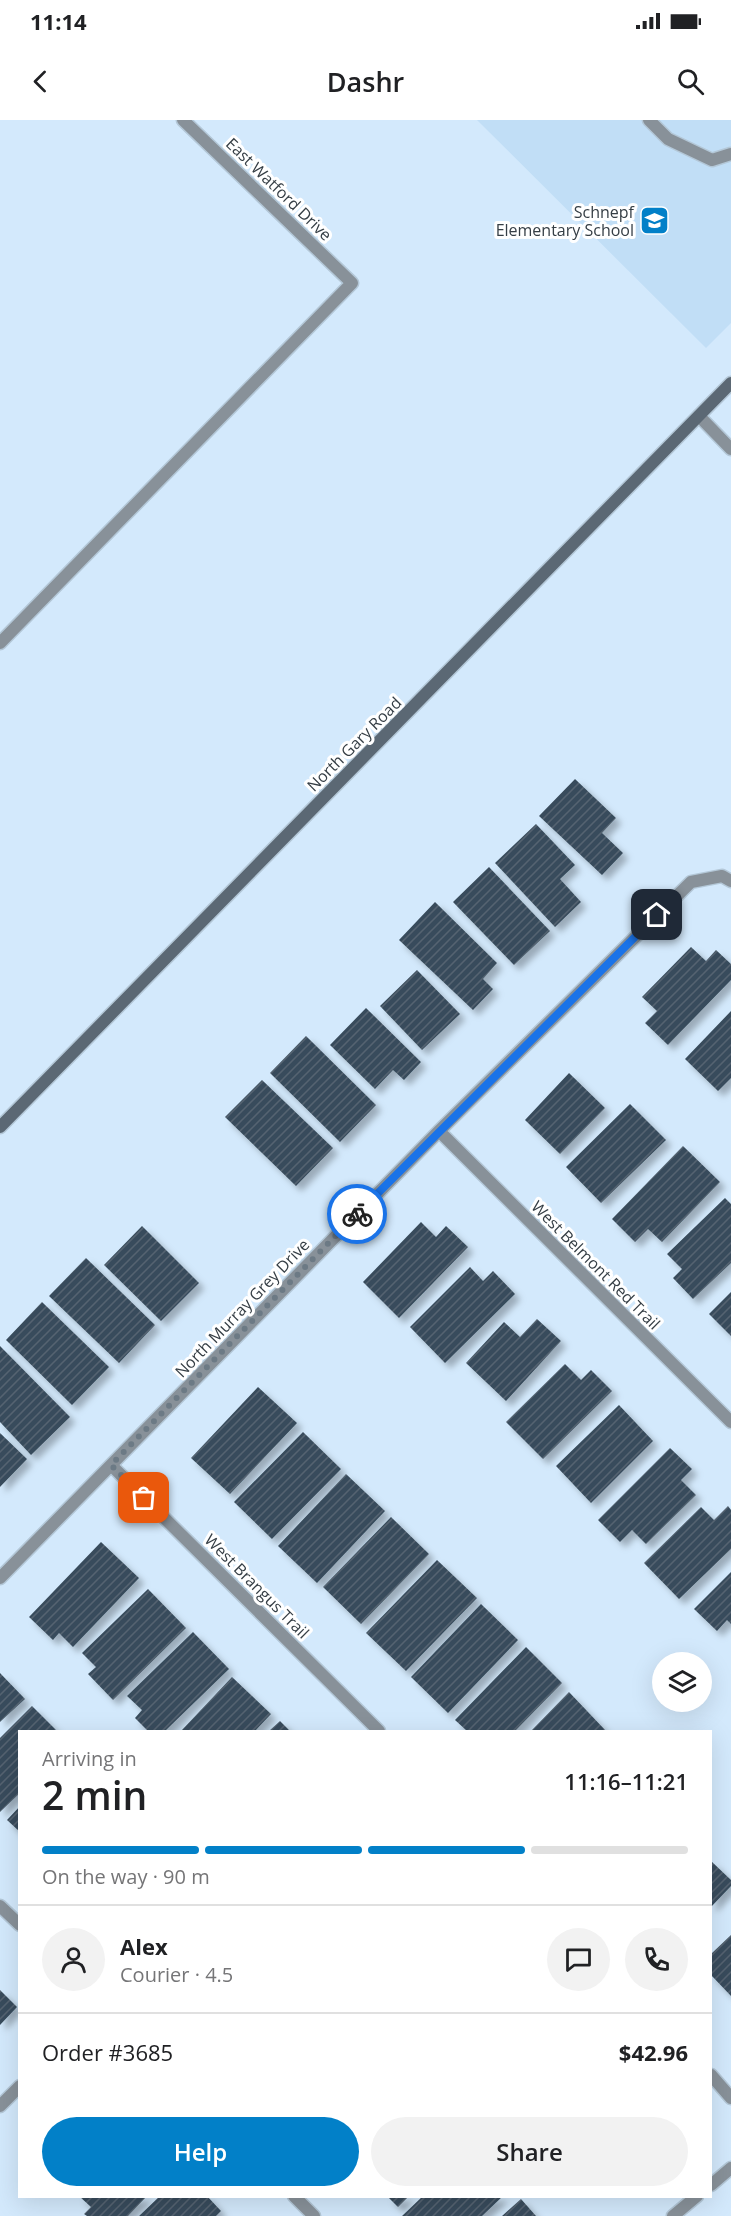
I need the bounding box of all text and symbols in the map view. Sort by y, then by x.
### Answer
text: 11:14 [30,6,87,36]
text: Dashr [327,63,404,100]
icon: back [24,65,57,98]
icon: search [674,65,707,98]
street label: East Watford Drive [221,133,337,245]
place label: Schnepf Elementary School [496,201,636,241]
school or university icon: Schnepf Elementary School [639,205,671,237]
street label: North Gary Road [302,692,406,796]
pin [631,889,682,940]
icon: home [640,898,673,931]
courier [327,1184,387,1244]
street label: West Belmont Red Trail [527,1196,665,1334]
icon: bike [341,1198,374,1231]
street label: North Murray Grey Drive [170,1234,314,1382]
pin [118,1472,169,1523]
icon: bag [127,1481,160,1514]
street label: West Brangus Trail [200,1529,314,1643]
map controls [652,1652,712,1712]
button: layers [652,1652,712,1712]
text: Arriving in [42,1745,137,1772]
text: 11:16–11:21 [564,1766,688,1796]
text: 2 min [42,1768,147,1821]
text: On the way · 90 m [42,1863,210,1890]
button: person [42,1928,105,1991]
button: chat [547,1928,610,1991]
button: phone [625,1928,688,1991]
text: Alex [120,1931,168,1961]
text: Courier · 4.5 [120,1961,233,1988]
text: Order #3685 [42,2037,173,2067]
text: $42.96 [619,2037,688,2067]
button: Help [42,2117,359,2186]
button: Share [371,2117,688,2186]

